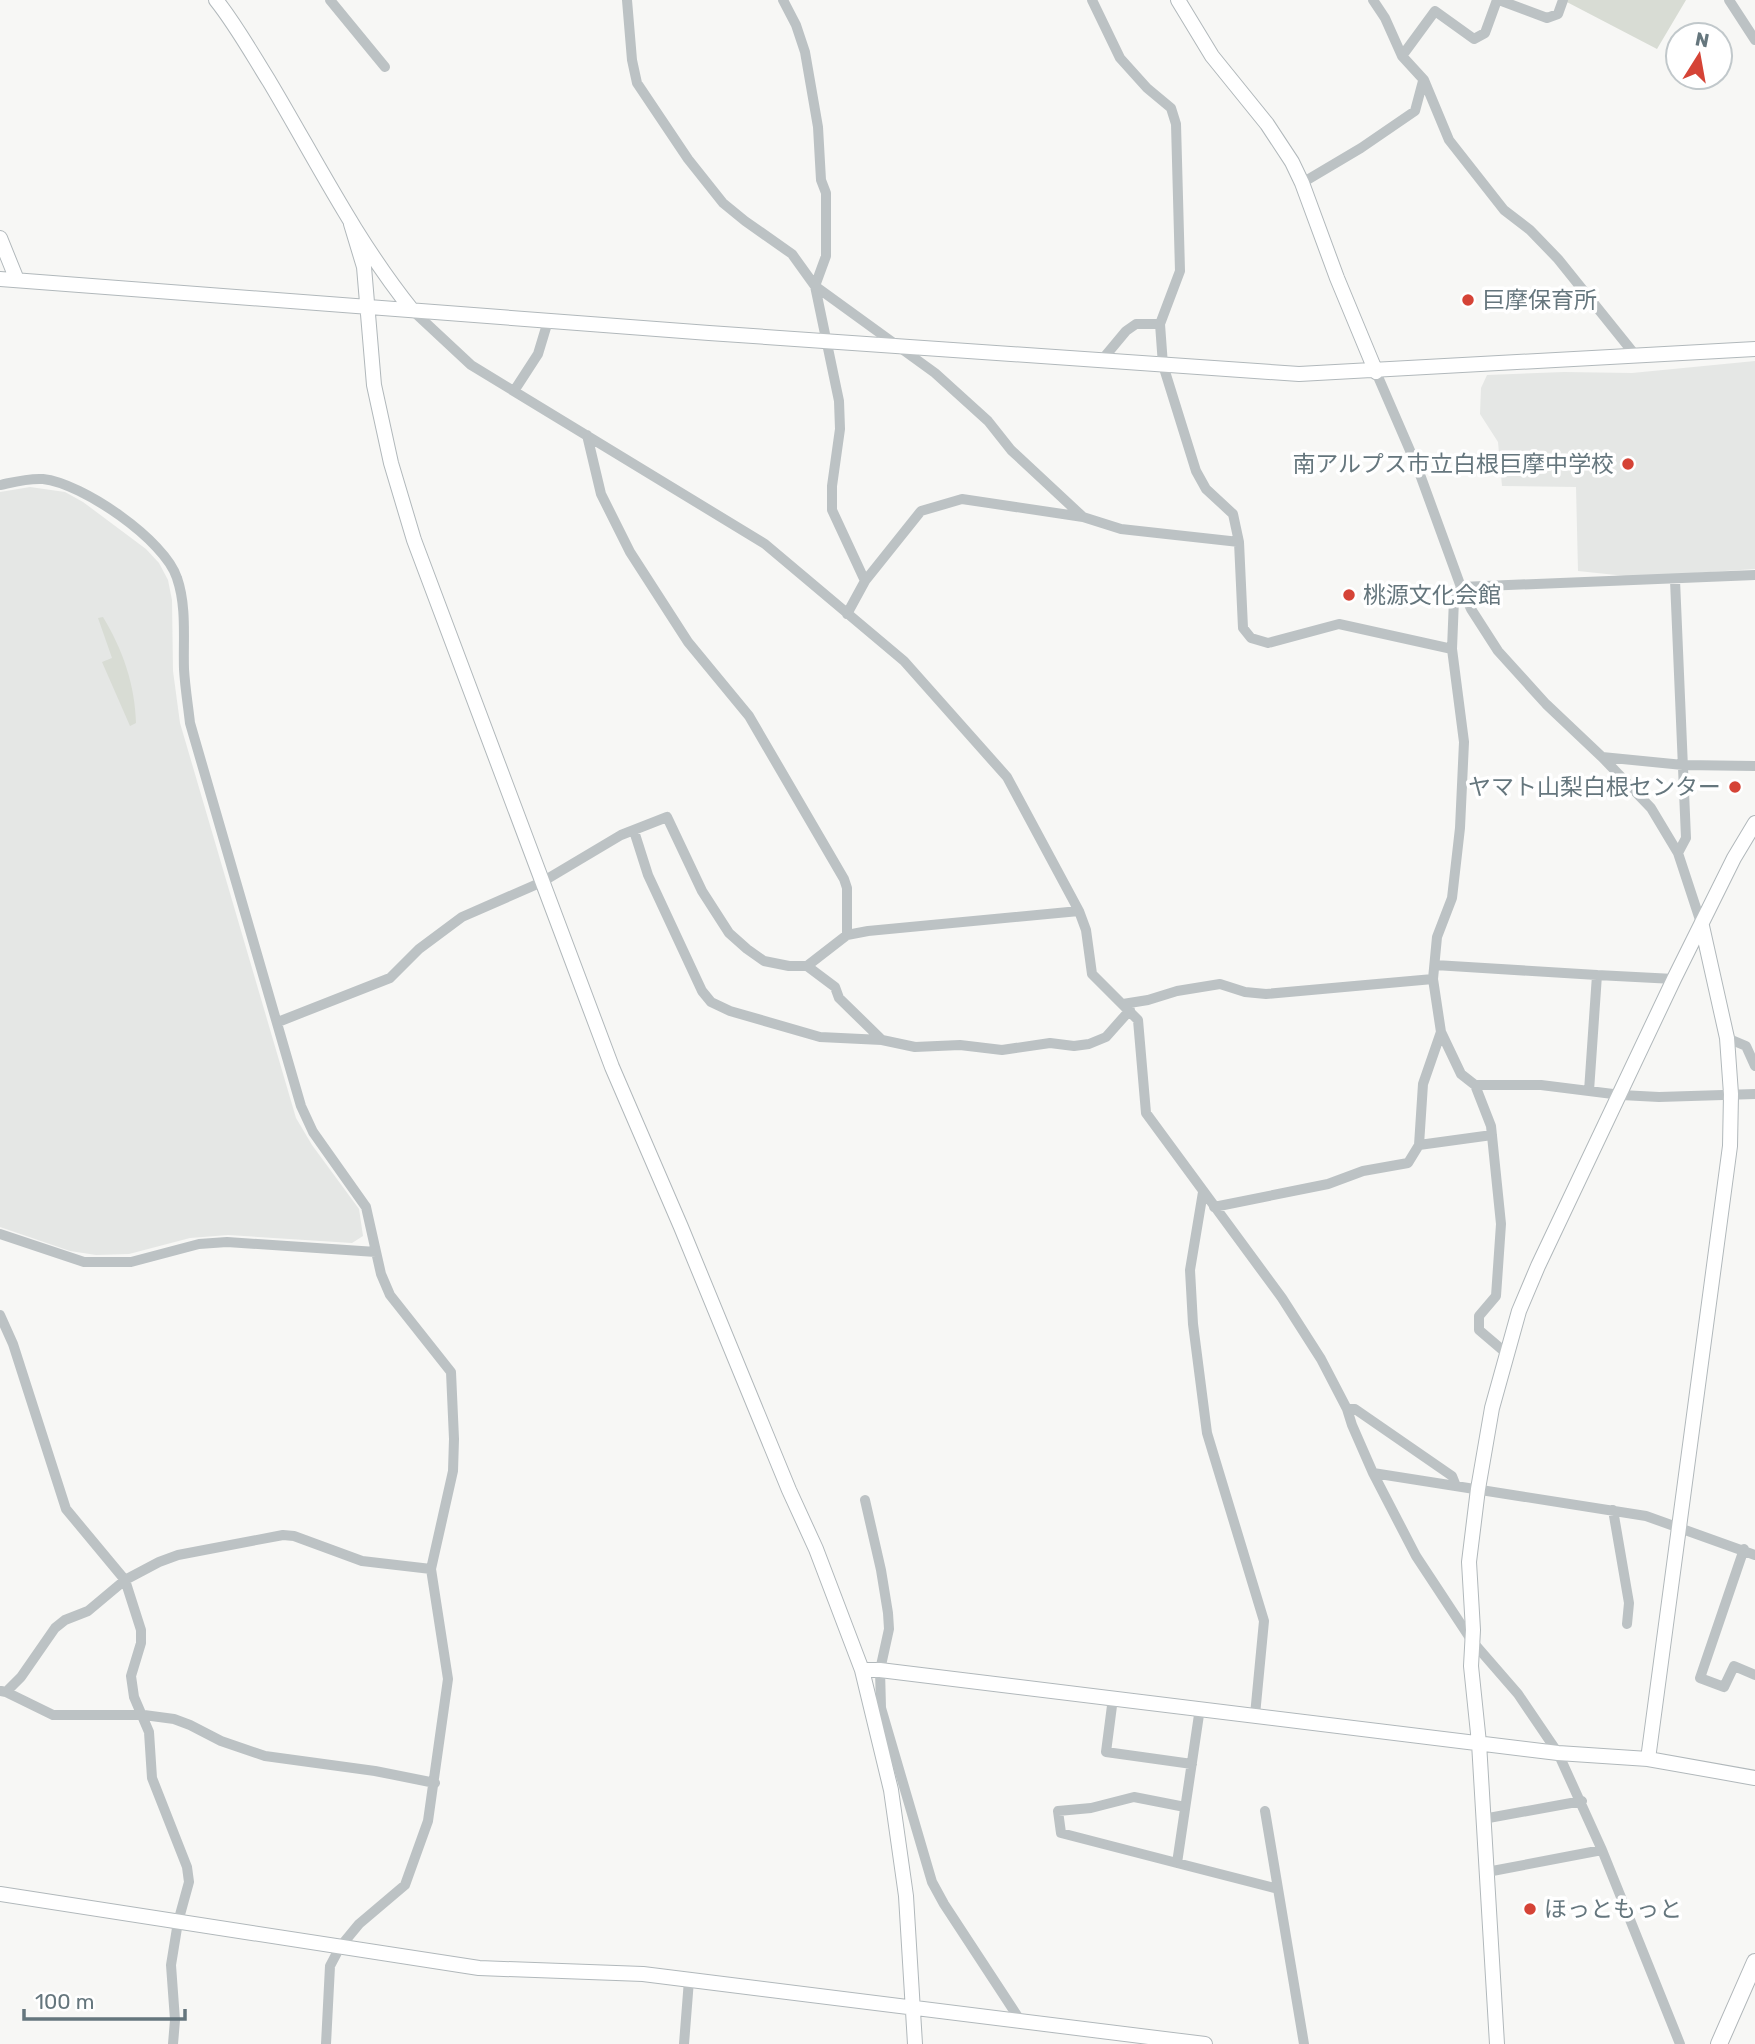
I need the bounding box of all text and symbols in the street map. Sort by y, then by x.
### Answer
north arrow [1664,21,1734,91]
text: N [1693,27,1711,52]
place label: 巨摩保育所 [1482,286,1597,314]
marker: 巨摩保育所 [1460,292,1476,308]
place label: 南アルプス市立白根巨摩中学校 [1292,450,1614,478]
marker: 南アルプス市立白根巨摩中学校 [1620,456,1636,472]
place label: 桃源文化会館 [1363,581,1501,609]
marker: 桃源文化会館 [1341,587,1357,603]
place label: ヤマト山梨白根センター [1468,773,1721,801]
marker: ヤマト山梨白根センター [1727,779,1743,795]
place label: ほっともっと [1544,1895,1682,1923]
marker: ほっともっと [1522,1901,1538,1917]
scale bar [24,1978,186,2022]
text: 100 m [35,1989,94,2014]

